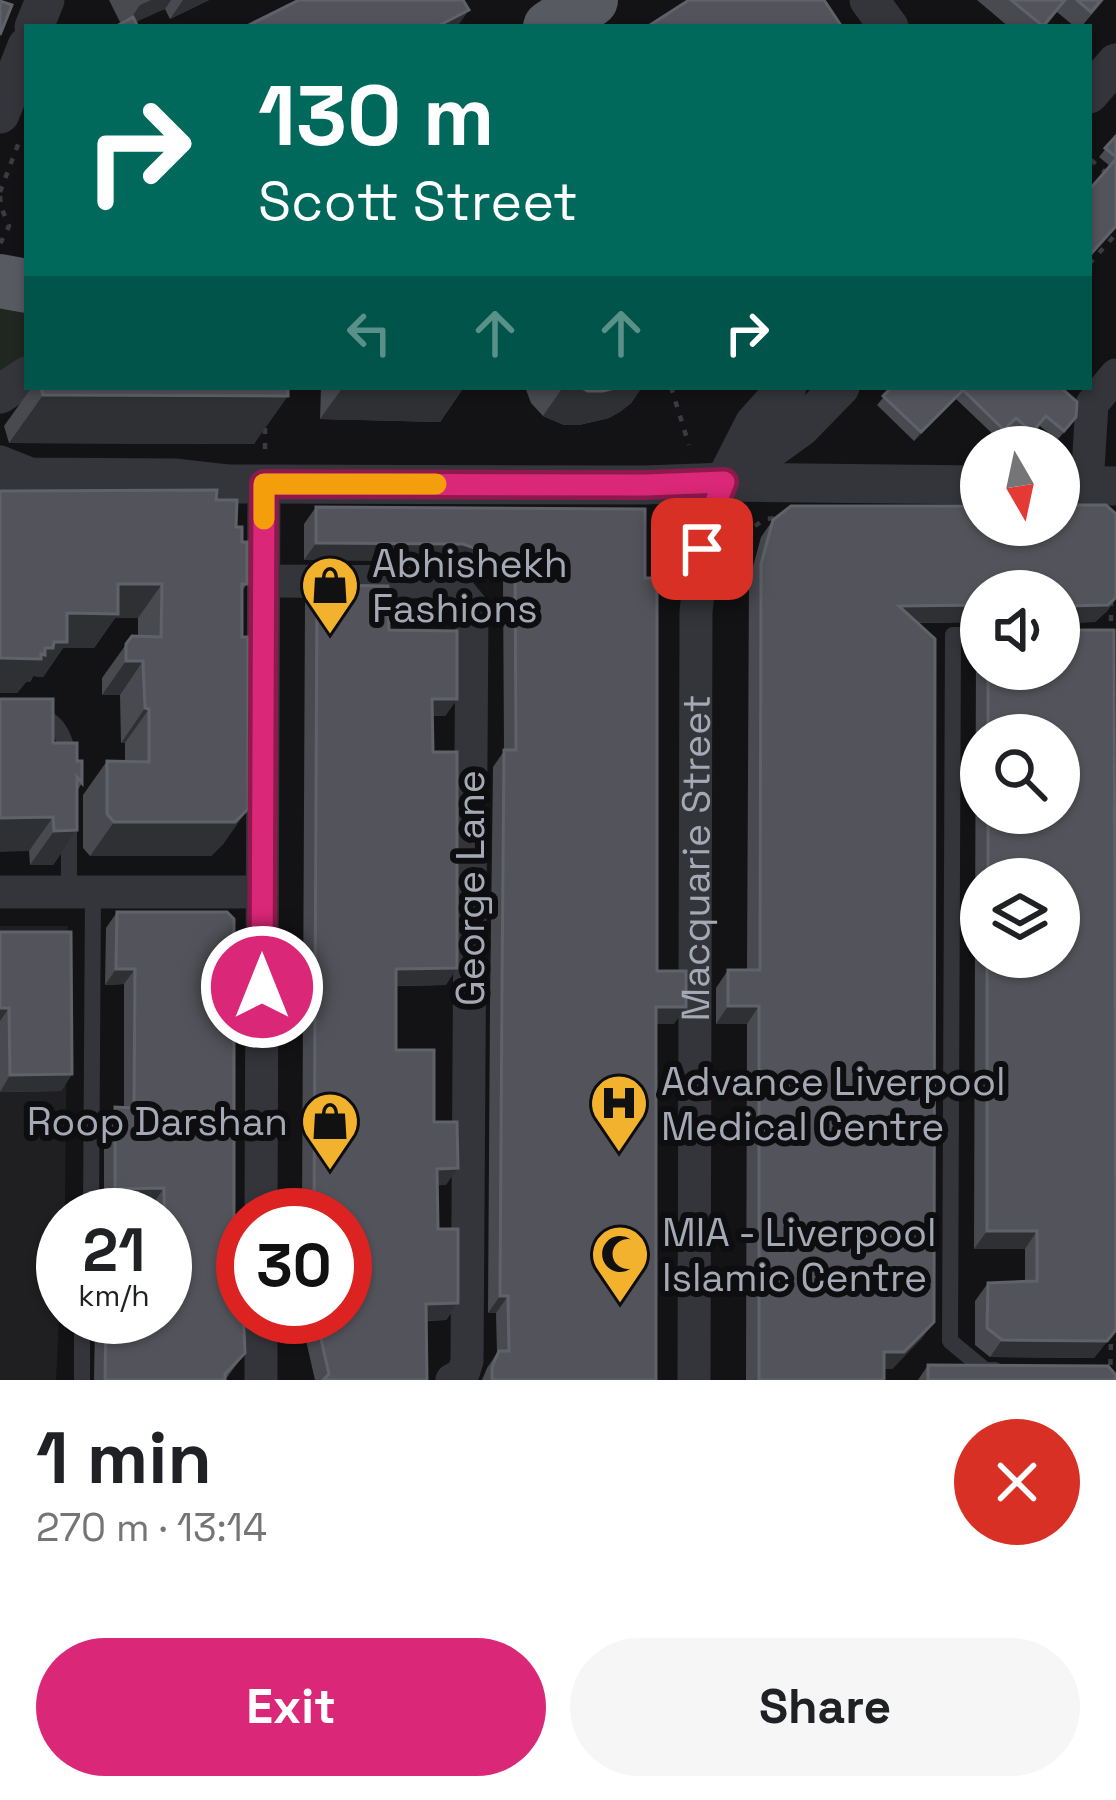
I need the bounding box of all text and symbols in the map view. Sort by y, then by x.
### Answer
text: 130 m [258,62,495,170]
icon: right [60,72,216,228]
text: Scott Street [258,167,578,236]
icon: left [336,300,402,366]
icon: ahead [462,300,528,366]
icon: ahead [588,300,654,366]
icon: right [714,300,780,366]
north arrow [960,426,1080,546]
map controls [960,426,1080,978]
pin [651,498,753,600]
icon: arrive [669,516,735,582]
place label: Abhishekh Fashions [372,539,568,633]
shop icon: Abhishekh Fashions [299,554,361,636]
button: sound [960,570,1080,690]
street label: Macquarie Street [671,694,721,1022]
button: search [960,714,1080,834]
street label: George Lane [446,770,495,1006]
button: layers [960,858,1080,978]
position arrow [199,924,325,1050]
place label: Advance Liverpool Medical Centre [661,1057,1006,1151]
hospital icon: Advance Liverpool Medical Centre [588,1072,650,1154]
shop icon: Roop Darshan [299,1090,361,1172]
place label: Roop Darshan [27,1097,288,1146]
speed limit sign: 30 [216,1188,372,1344]
place label: MIA - Liverpool Islamic Centre [662,1208,937,1302]
text: 21 [83,1212,145,1289]
mosque icon: MIA - Liverpool Islamic Centre [589,1223,651,1305]
text: km/h [78,1276,150,1315]
text: 1 min [36,1412,212,1504]
button: close [954,1419,1080,1545]
text: 270 m · 13:14 [36,1503,267,1552]
button: Exit [36,1638,546,1776]
button: Share [570,1638,1080,1776]

